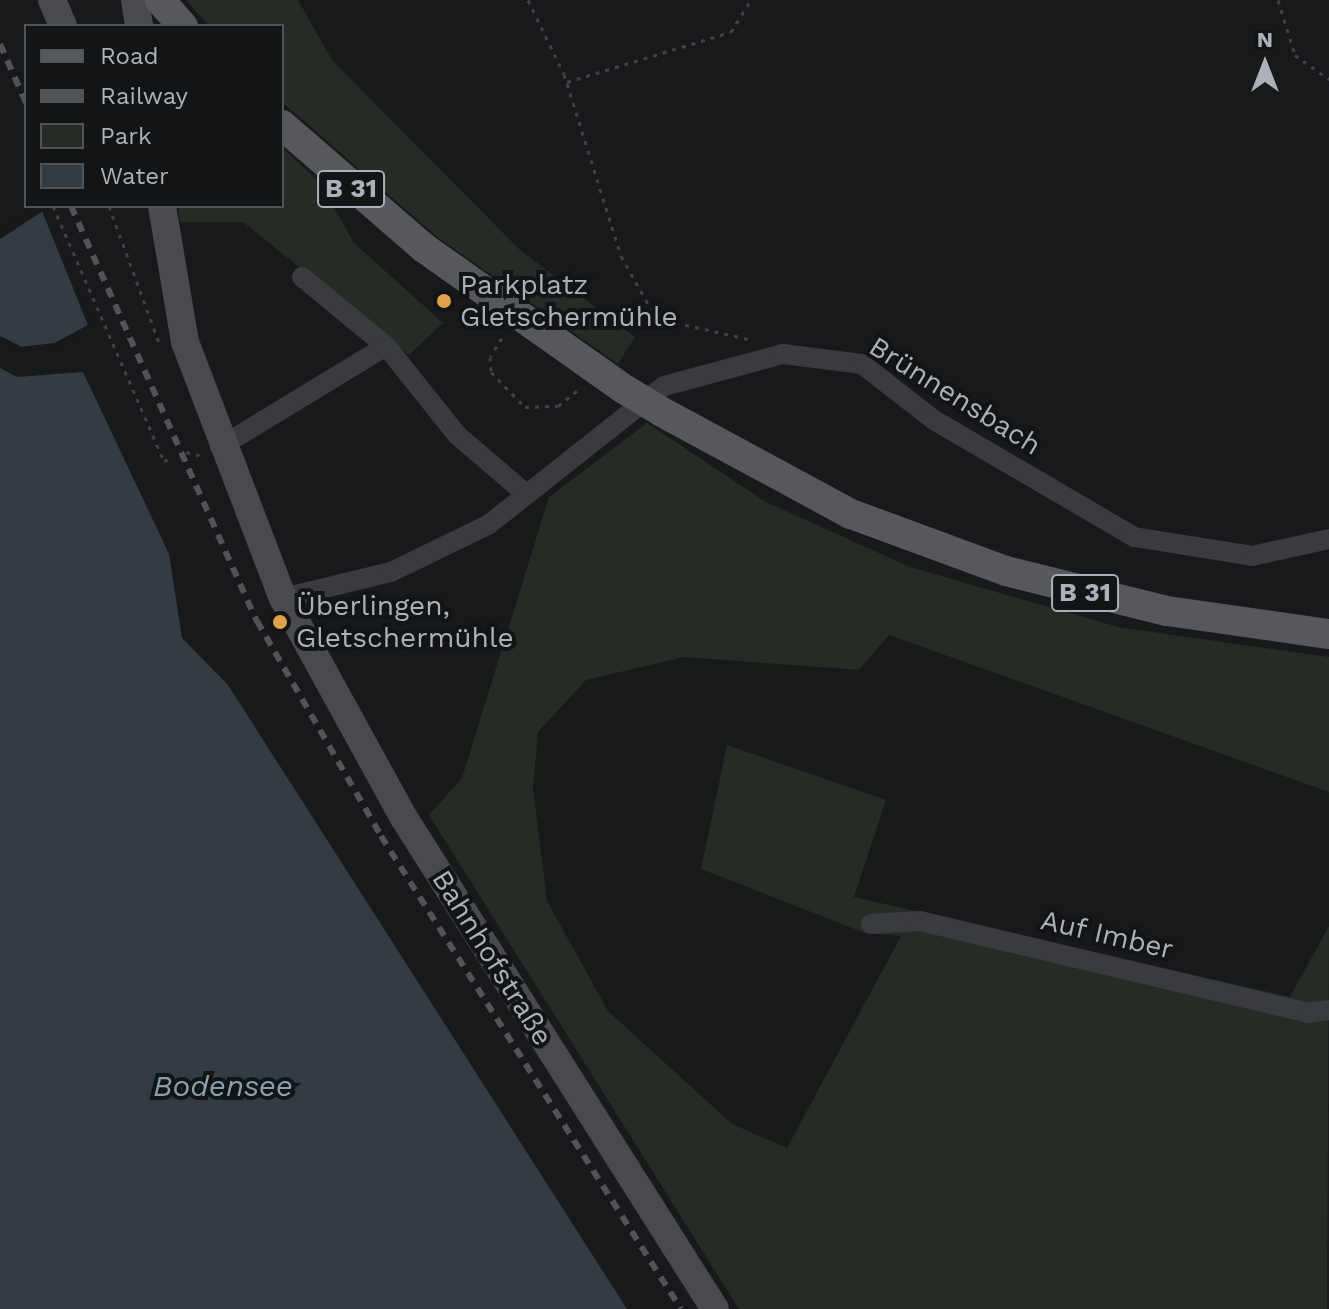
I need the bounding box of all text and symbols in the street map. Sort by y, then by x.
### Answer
legend [24,24,284,208]
north arrow [1225,24,1305,104]
text: N [1257,27,1273,52]
text: Road [100,42,159,70]
text: Railway [100,82,188,110]
text: Park [100,122,152,150]
text: Water [100,162,169,190]
road number: B 31 [317,167,385,211]
place label: Parkplatz Gletschermühle [460,268,678,334]
marker: Parkplatz Gletschermühle [435,292,453,310]
street label: Brünnensbach [863,330,1047,462]
road number: B 31 [1051,571,1119,615]
place label: Überlingen, Gletschermühle [296,589,514,655]
marker: Überlingen, Gletschermühle [271,613,289,631]
street label: Bahnhofstraße [425,864,559,1052]
street label: Auf Imber [1037,903,1177,967]
water label: Bodensee [153,1068,293,1104]

